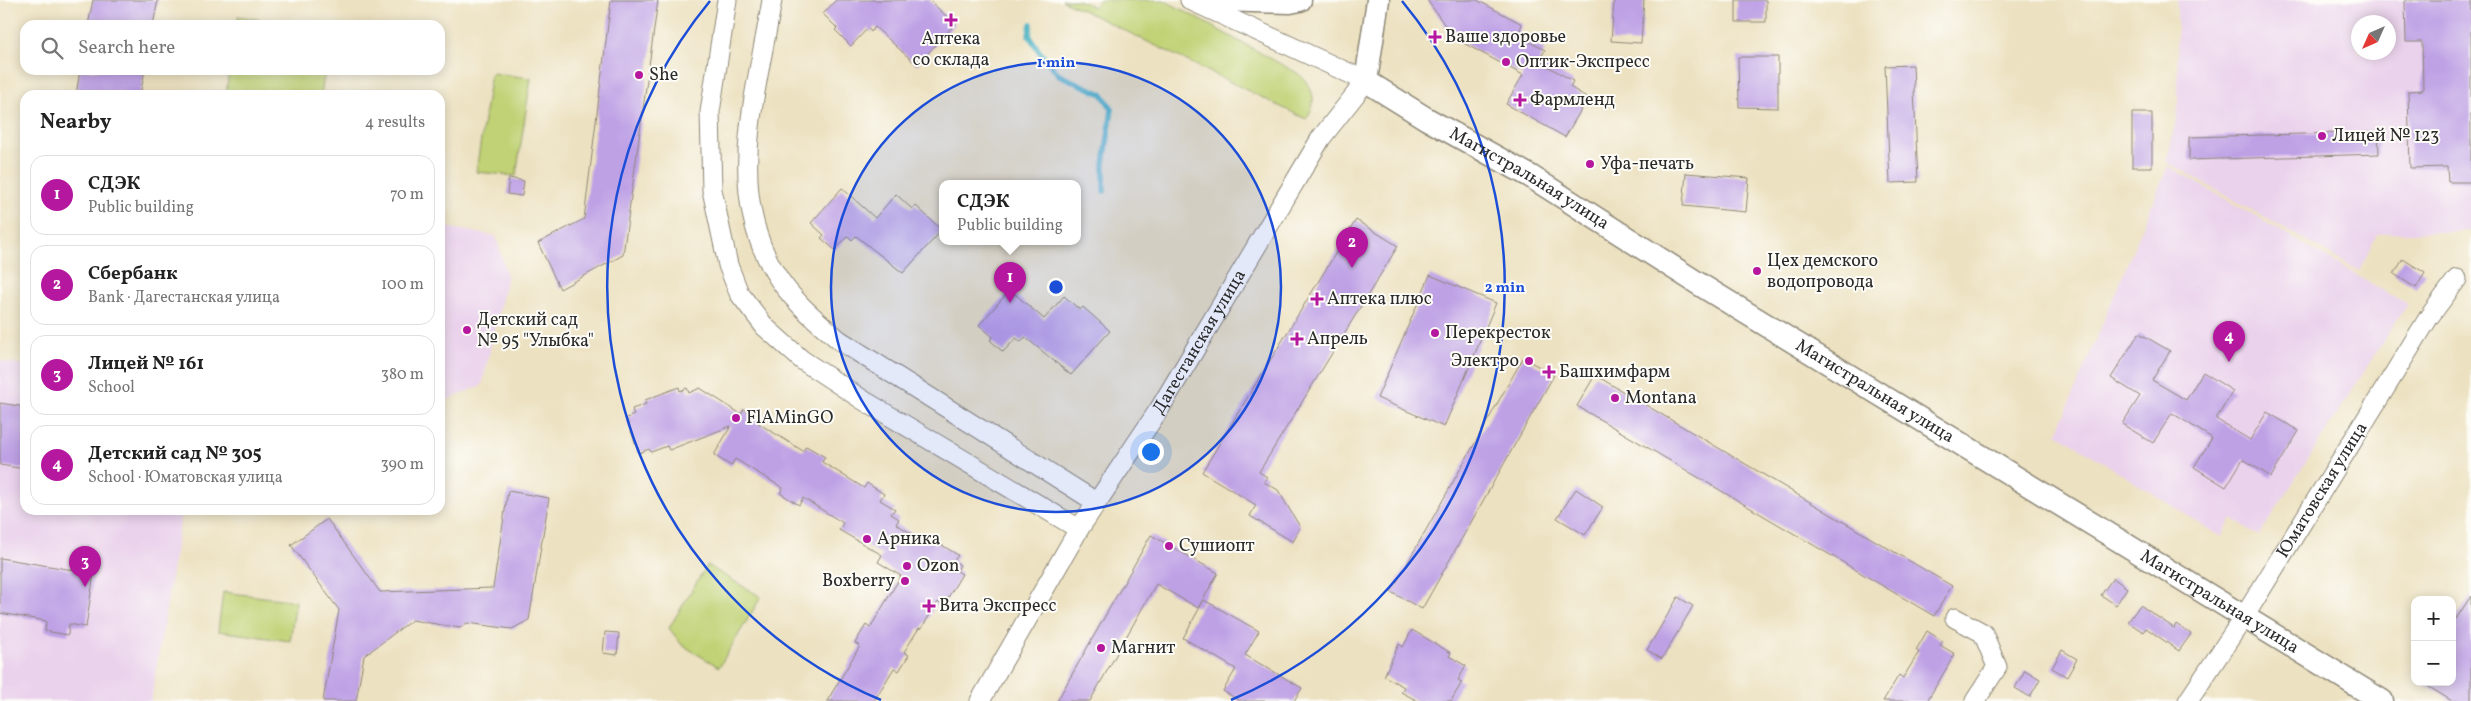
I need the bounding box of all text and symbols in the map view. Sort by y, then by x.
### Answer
marker: Аптека со склада [945,14,957,26]
north arrow [2351,15,2396,60]
search box [20,20,445,75]
place label: Ваше здоровье [1445,25,1566,50]
place label: Аптека со склада [913,27,989,73]
marker: Ваше здоровье [1429,31,1441,43]
icon: search [38,34,66,62]
text: Search here [78,35,175,61]
place label: Оптик-Экспресс [1516,50,1650,75]
text: 1 min [1037,53,1075,74]
marker: Оптик-Экспресс [1500,56,1512,68]
place label: She [649,63,678,88]
marker: She [633,69,645,81]
place label: Фармленд [1530,88,1615,113]
marker: Фармленд [1514,94,1526,106]
text: Nearby [40,108,111,137]
text: 4 results [365,112,425,134]
street label: Магистральная улица [1445,121,1614,236]
place label: Лицей № 123 [2332,124,2439,149]
marker: Лицей № 123 [2316,130,2328,142]
place label: Уфа-печать [1600,152,1694,177]
marker: Уфа-печать [1584,158,1596,170]
text: СДЭК [88,171,140,197]
popup [939,180,1081,245]
text: 1 [54,184,60,206]
text: 70 m [390,184,424,206]
text: СДЭК [957,189,1010,215]
text: Public building [88,197,194,219]
text: Public building [957,215,1063,237]
pin: 2 [1336,227,1368,268]
place label: Цех демского водопровода [1767,249,1878,295]
text: Сбербанк [88,261,178,287]
pin: 1 [994,262,1026,303]
street label: Дагестанская улица [1147,265,1252,419]
marker: Цех демского водопровода [1751,265,1763,277]
text: 2 [53,274,61,296]
text: 100 m [381,274,424,296]
centre of rings [1047,278,1065,296]
text: 2 min [1485,278,1525,299]
text: Bank · Дагестанская улица [88,287,280,309]
place label: Аптека плюс [1327,287,1432,312]
marker: Аптека плюс [1311,293,1323,305]
place label: Детский сад № 95 "Улыбка" [477,308,594,354]
place label: Перекресток [1445,321,1551,346]
pin: 4 [2213,321,2245,362]
marker: Детский сад № 95 "Улыбка" [461,324,473,336]
place label: Апрель [1307,327,1368,352]
marker: Перекресток [1429,327,1441,339]
marker: Апрель [1291,333,1303,345]
street label: Магистральная улица [1791,333,1959,449]
place label: Электро [1451,349,1519,374]
text: Лицей № 161 [88,351,204,377]
marker: Электро [1523,355,1535,367]
place label: Башхимфарм [1559,360,1670,385]
text: 3 [53,364,61,386]
text: 380 m [381,364,424,386]
marker: Башхимфарм [1543,366,1555,378]
text: School [88,377,135,399]
place label: Montana [1625,386,1697,411]
marker: Montana [1609,392,1621,404]
place label: FlAMinGO [746,406,833,431]
marker: FlAMinGO [730,412,742,424]
street label: Юматовская улица [2271,417,2374,563]
your location [1138,439,1164,465]
text: Детский сад № 305 [88,441,262,467]
text: 4 [52,454,62,476]
text: 390 m [381,454,424,476]
text: School · Юматовская улица [88,467,283,489]
place label: Арника [877,527,941,552]
marker: Арника [861,533,873,545]
place label: Сушиопт [1179,534,1255,559]
marker: Сушиопт [1163,540,1175,552]
street label: Магистральная улица [2135,544,2304,660]
pin: 3 [69,546,101,587]
place label: Ozon [917,554,960,579]
marker: Ozon [901,560,913,572]
place label: Boxberry [822,569,895,594]
marker: Boxberry [899,575,911,587]
place label: Вита Экспресс [939,594,1057,619]
map controls [2411,596,2456,686]
button: + [2411,596,2456,641]
marker: Вита Экспресс [923,600,935,612]
place label: Магнит [1111,636,1175,661]
button: − [2411,641,2456,686]
marker: Магнит [1095,642,1107,654]

